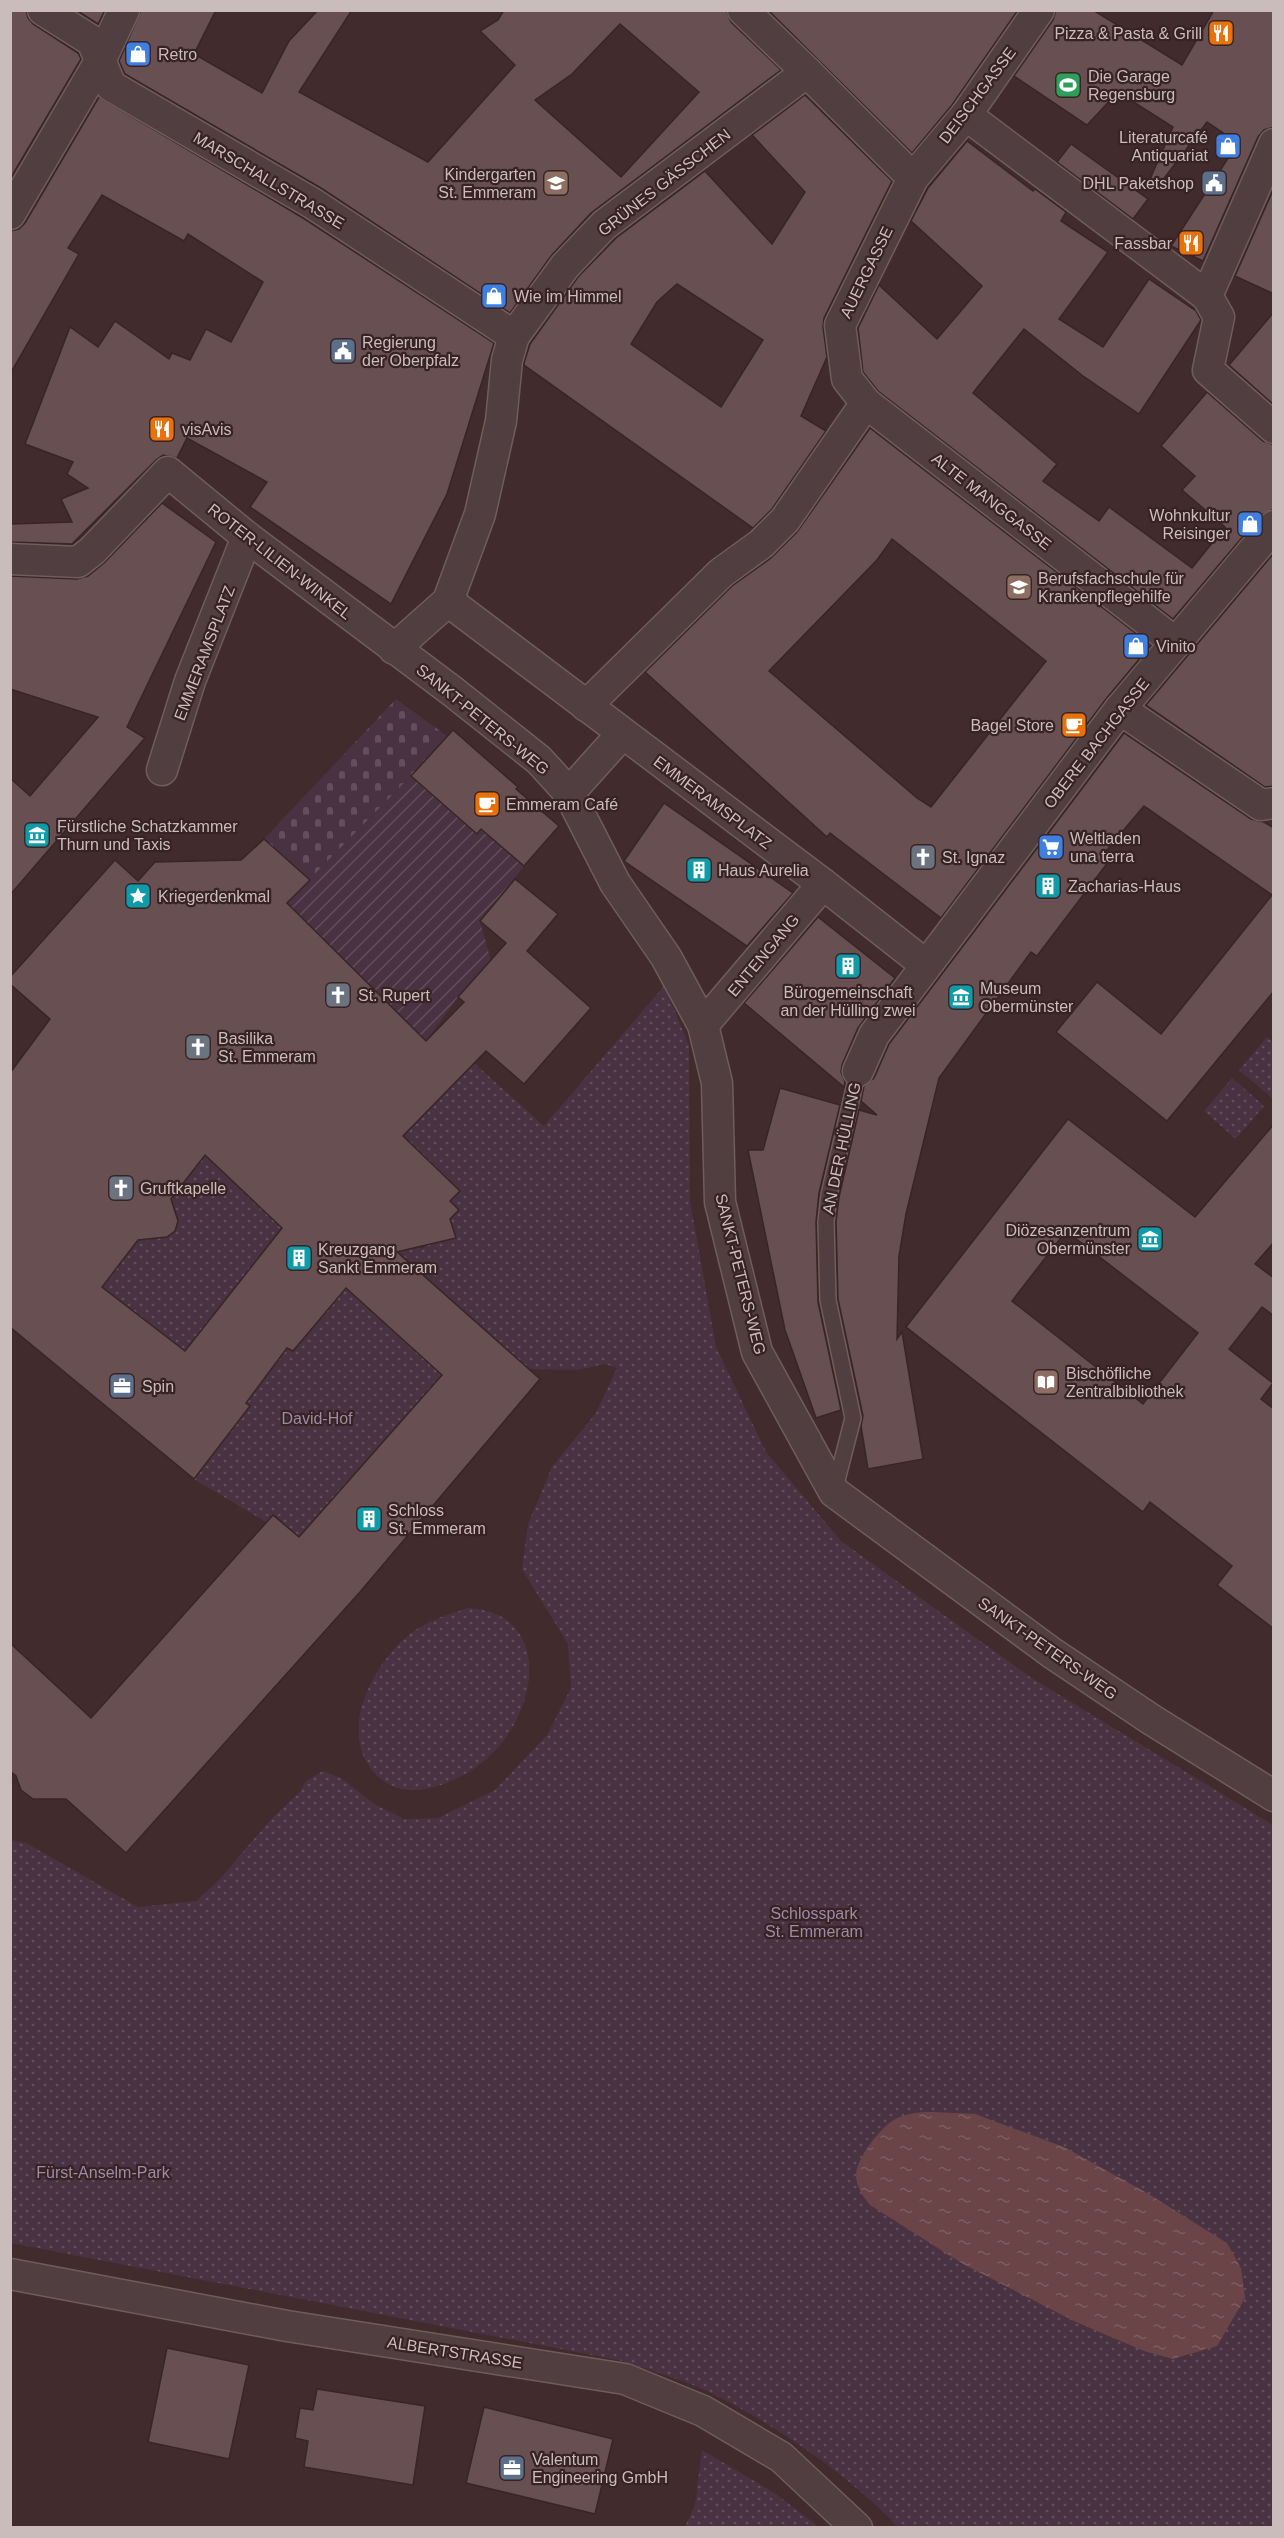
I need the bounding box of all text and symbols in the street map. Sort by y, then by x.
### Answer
restaurant icon: Pizza & Pasta & Grill [1206,18,1236,48]
place label: Pizza & Pasta & Grill [1054,25,1202,42]
shop icon: Retro [123,39,153,69]
street label: DEISCHGASSE [936,44,1019,147]
place label: Retro [158,46,197,63]
place label: Die Garage Regensburg [1088,68,1175,103]
sports icon: Die Garage Regensburg [1053,70,1083,100]
street label: GRÜNES GÄSSCHEN [595,126,734,239]
street label: MARSCHALLSTRASSE [190,129,347,232]
place label: Literaturcafé Antiquariat [1119,129,1209,164]
shop icon: Literaturcafé Antiquariat [1213,131,1243,161]
place label: Kindergarten St. Emmeram [438,166,536,201]
school or university icon: Kindergarten St. Emmeram [541,168,571,198]
public building icon: DHL Paketshop [1199,168,1229,198]
place label: DHL Paketshop [1083,175,1194,192]
street label: AUERGASSE [837,224,896,321]
restaurant icon: Fassbar [1176,228,1206,258]
place label: Fassbar [1114,235,1173,252]
shop icon: Wie im Himmel [479,281,509,311]
place label: Wie im Himmel [514,288,622,305]
place label: Regierung der Oberpfalz [362,334,459,369]
public building icon: Regierung der Oberpfalz [328,336,358,366]
restaurant icon: visAvis [147,414,177,444]
place label: visAvis [182,421,232,438]
street label: ALTE MANGGASSE [929,450,1055,553]
street label: ROTER-LILIEN-WINKEL [205,500,355,623]
place label: Wohnkultur Reisinger [1149,507,1231,542]
shop icon: Wohnkultur Reisinger [1235,509,1265,539]
place label: Berufsfachschule für Krankenpflegehilfe [1038,570,1185,605]
school or university icon: Berufsfachschule für Krankenpflegehilfe [1004,572,1034,602]
street label: EMMERAMSPLATZ [171,583,238,723]
shop icon: Vinito [1121,631,1151,661]
place label: Vinito [1156,638,1196,655]
street label: SANKT-PETERS-WEG [413,661,552,778]
street label: OBERE BACHGASSE [1040,675,1152,812]
cafe icon: Bagel Store [1059,710,1089,740]
place label: Bagel Store [970,717,1054,734]
street label: EMMERAMSPLATZ [651,753,775,852]
cafe icon: Emmeram Café [472,789,502,819]
place label: Emmeram Café [506,796,618,813]
place label: Fürstliche Schatzkammer Thurn und Taxis [57,818,238,853]
museum icon: Fürstliche Schatzkammer Thurn und Taxis [22,820,52,850]
place label: Weltladen una terra [1070,830,1141,865]
supermarket icon: Weltladen una terra [1036,832,1066,862]
church icon: St. Ignaz [908,842,938,872]
place label: St. Ignaz [942,849,1005,866]
building icon: Haus Aurelia [684,855,714,885]
place label: Haus Aurelia [718,862,809,879]
building icon: Zacharias-Haus [1033,871,1063,901]
place label: Zacharias-Haus [1068,878,1181,895]
place icon: Kriegerdenkmal [123,881,153,911]
place label: Kriegerdenkmal [158,888,270,905]
street label: ENTENGANG [724,911,802,1000]
building icon: Bürogemeinschaft an der Hülling zwei [833,951,863,981]
church icon: St. Rupert [323,980,353,1010]
place label: Museum Obermünster [980,980,1074,1015]
museum icon: Museum Obermünster [946,982,976,1012]
place label: Bürogemeinschaft an der Hülling zwei [780,984,916,1019]
place label: St. Rupert [358,987,431,1004]
place label: Basilika St. Emmeram [218,1030,316,1065]
church icon: Basilika St. Emmeram [183,1032,213,1062]
street label: AN DER HÜLLING [819,1081,864,1216]
church icon: Gruftkapelle [106,1173,136,1203]
place label: Gruftkapelle [140,1180,226,1197]
street label: SANKT-PETERS-WEG [712,1192,769,1356]
place label: Diözesanzentrum Obermünster [1006,1222,1131,1257]
museum icon: Diözesanzentrum Obermünster [1135,1224,1165,1254]
place label: Kreuzgang Sankt Emmeram [318,1241,437,1276]
building icon: Kreuzgang Sankt Emmeram [284,1243,314,1273]
place label: Bischöfliche Zentralbibliothek [1066,1365,1184,1400]
library icon: Bischöfliche Zentralbibliothek [1031,1367,1061,1397]
office icon: Spin [107,1371,137,1401]
place label: Spin [142,1378,174,1395]
park label: David-Hof [281,1410,353,1427]
place label: Schloss St. Emmeram [388,1502,486,1537]
building icon: Schloss St. Emmeram [354,1504,384,1534]
street label: SANKT-PETERS-WEG [975,1594,1120,1703]
park label: Schlosspark St. Emmeram [765,1905,863,1940]
park label: Fürst-Anselm-Park [36,2164,171,2181]
street label: ALBERTSTRASSE [386,2333,524,2372]
place label: Valentum Engineering GmbH [532,2451,668,2486]
office icon: Valentum Engineering GmbH [497,2453,527,2483]

